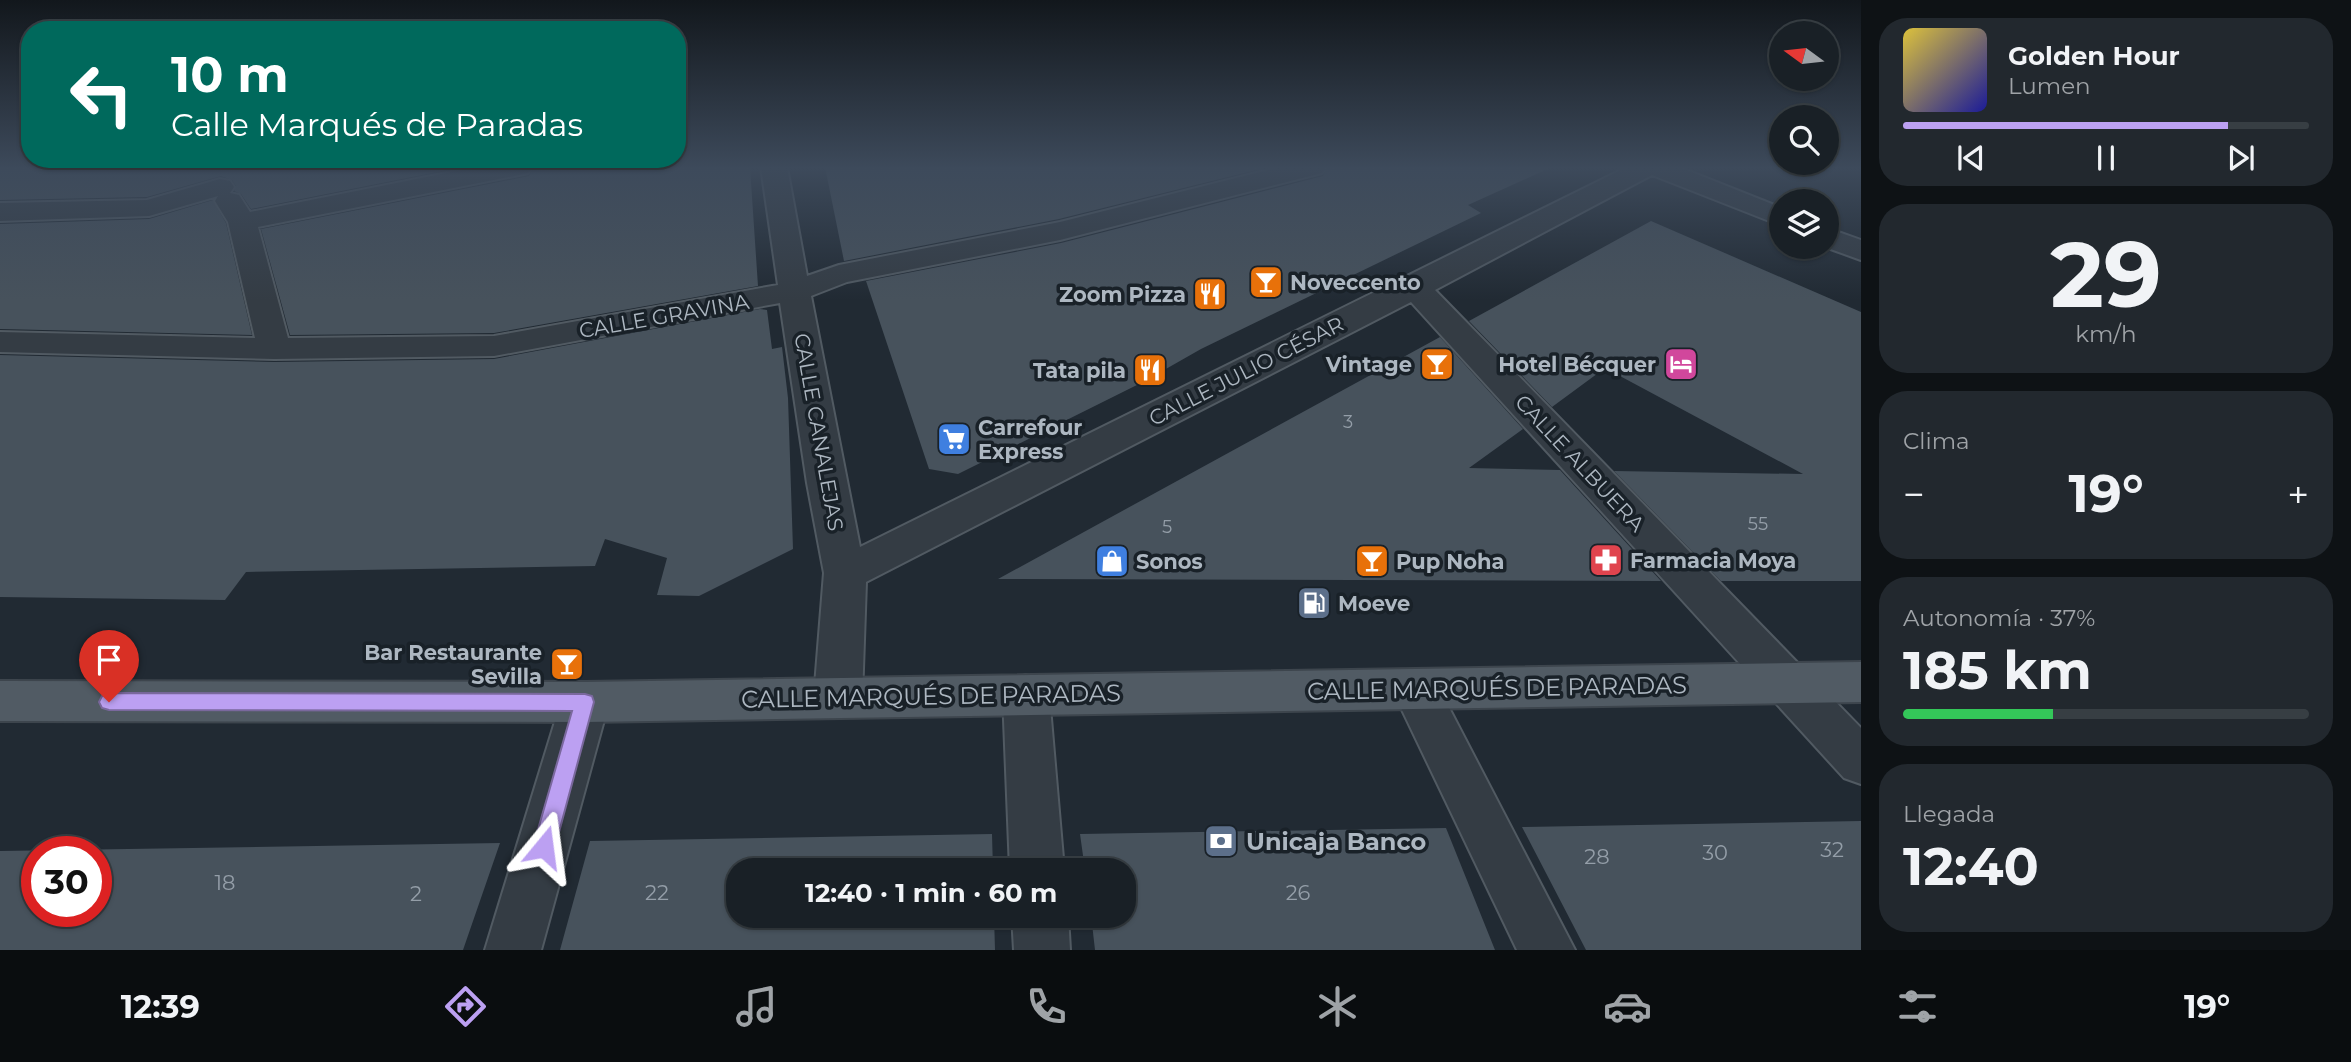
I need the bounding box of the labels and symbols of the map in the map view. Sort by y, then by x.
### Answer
north arrow [1769,21,1839,91]
bar icon: Noveccento [1247,263,1285,301]
place label: Noveccento [1290,270,1421,295]
restaurant icon: Zoom Pizza [1191,275,1229,313]
place label: Zoom Pizza [1059,282,1186,307]
street label: CALLE GRAVINA [577,289,752,343]
street label: CALLE JULIO CÉSAR [1145,311,1347,431]
street label: CALLE CANALEJAS [789,331,849,533]
bar icon: Vintage [1418,345,1456,383]
hotel icon: Hotel Bécquer [1662,345,1700,383]
restaurant icon: Tata pila [1131,351,1169,389]
place label: Vintage [1325,352,1412,377]
place label: Hotel Bécquer [1498,352,1656,377]
place label: Tata pila [1033,358,1126,383]
street label: CALLE ALBUERA [1510,389,1650,537]
house number: 3 [1343,411,1353,433]
place label: Carrefour Express [978,415,1082,464]
supermarket icon: Carrefour Express [935,420,973,458]
house number: 55 [1748,513,1768,535]
house number: 5 [1162,516,1172,538]
pharmacy icon: Farmacia Moya [1587,541,1625,579]
shop icon: Sonos [1093,542,1131,580]
bar icon: Pup Noha [1353,542,1391,580]
place label: Farmacia Moya [1630,548,1796,573]
place label: Sonos [1136,549,1203,574]
place label: Pup Noha [1396,549,1504,574]
fuel station icon: Moeve [1295,584,1333,622]
place label: Moeve [1338,591,1410,616]
pin [79,630,139,702]
place label: Bar Restaurante Sevilla [364,640,542,689]
bar icon: Bar Restaurante Sevilla [548,645,586,683]
street label: CALLE MARQUÉS DE PARADAS [1307,670,1687,706]
street label: CALLE MARQUÉS DE PARADAS [741,678,1121,714]
position arrow [507,810,581,884]
bank icon: Unicaja Banco [1202,822,1240,860]
place label: Unicaja Banco [1246,827,1426,856]
speed limit sign: 30 [21,836,112,927]
house number: 32 [1820,837,1844,862]
house number: 30 [1702,840,1728,865]
house number: 28 [1584,844,1610,869]
house number: 18 [215,870,235,895]
house number: 22 [645,880,669,905]
house number: 26 [1286,880,1311,905]
house number: 2 [410,881,422,906]

